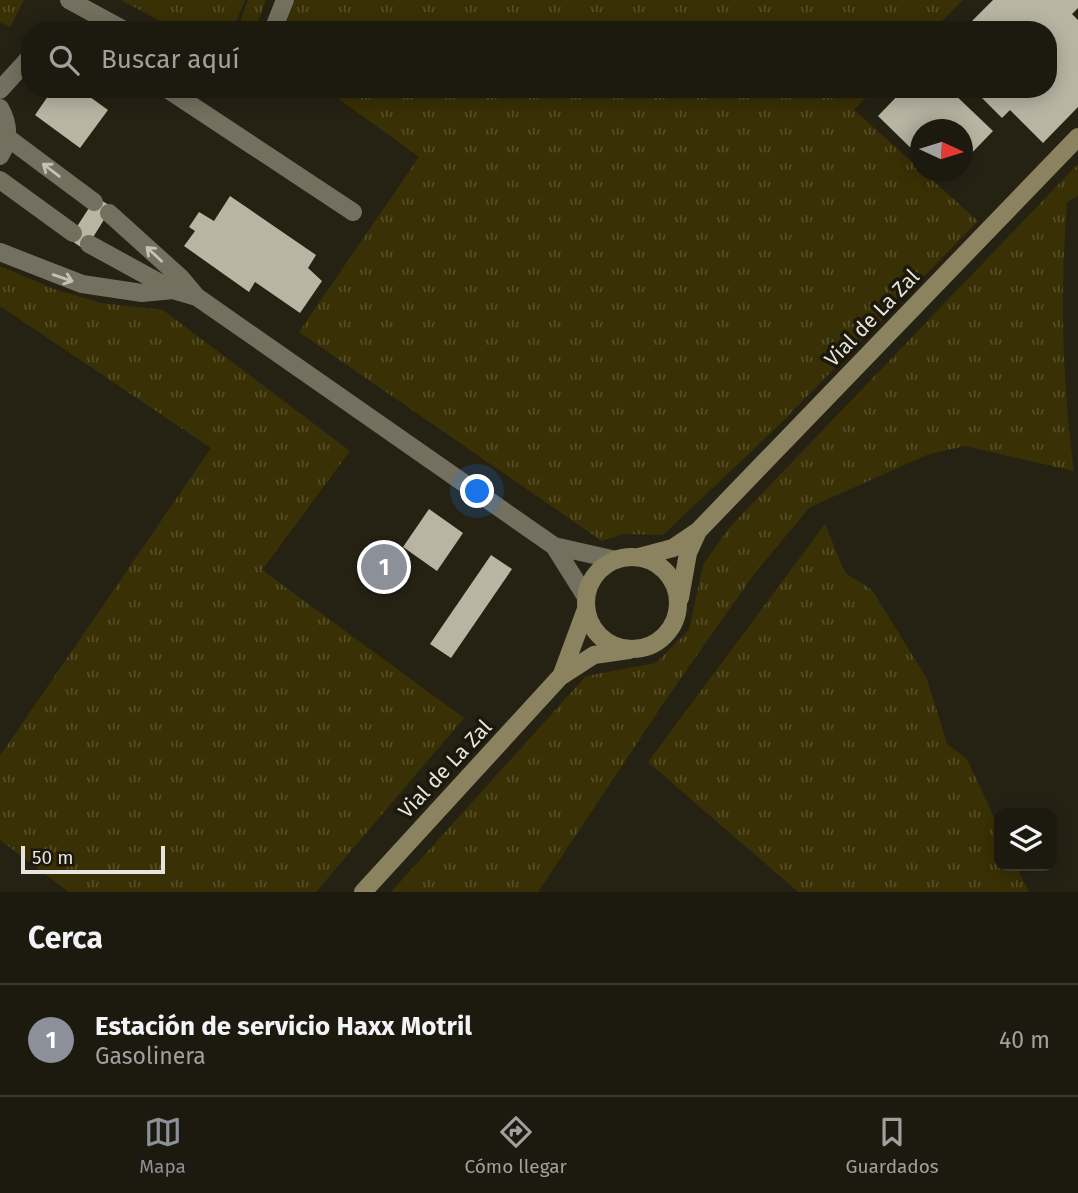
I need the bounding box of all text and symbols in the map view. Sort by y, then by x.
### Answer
search box [21,21,1057,98]
icon: search [45,41,83,79]
text: Buscar aquí [101,44,239,75]
north arrow [910,119,973,182]
one-way arrow [42,162,61,177]
one-way arrow [146,246,163,263]
street label: Vial de La Zal [819,264,925,372]
one-way arrow [52,272,74,285]
your location [460,474,494,508]
pin: 1 [361,541,407,593]
street label: Vial de La Zal [393,714,497,824]
map controls [994,808,1057,871]
button: layers [994,808,1057,871]
scale bar [21,843,164,875]
text: 50 m [32,846,73,869]
text: Cerca [28,920,103,956]
text: Estación de servicio Haxx Motril [95,1011,472,1042]
text: 1 [46,1026,56,1054]
text: 40 m [999,1026,1050,1054]
text: Gasolinera [95,1042,206,1070]
tab: Mapa [139,1113,186,1178]
tab: Cómo llegar [465,1113,567,1178]
tab: Guardados [845,1113,939,1178]

